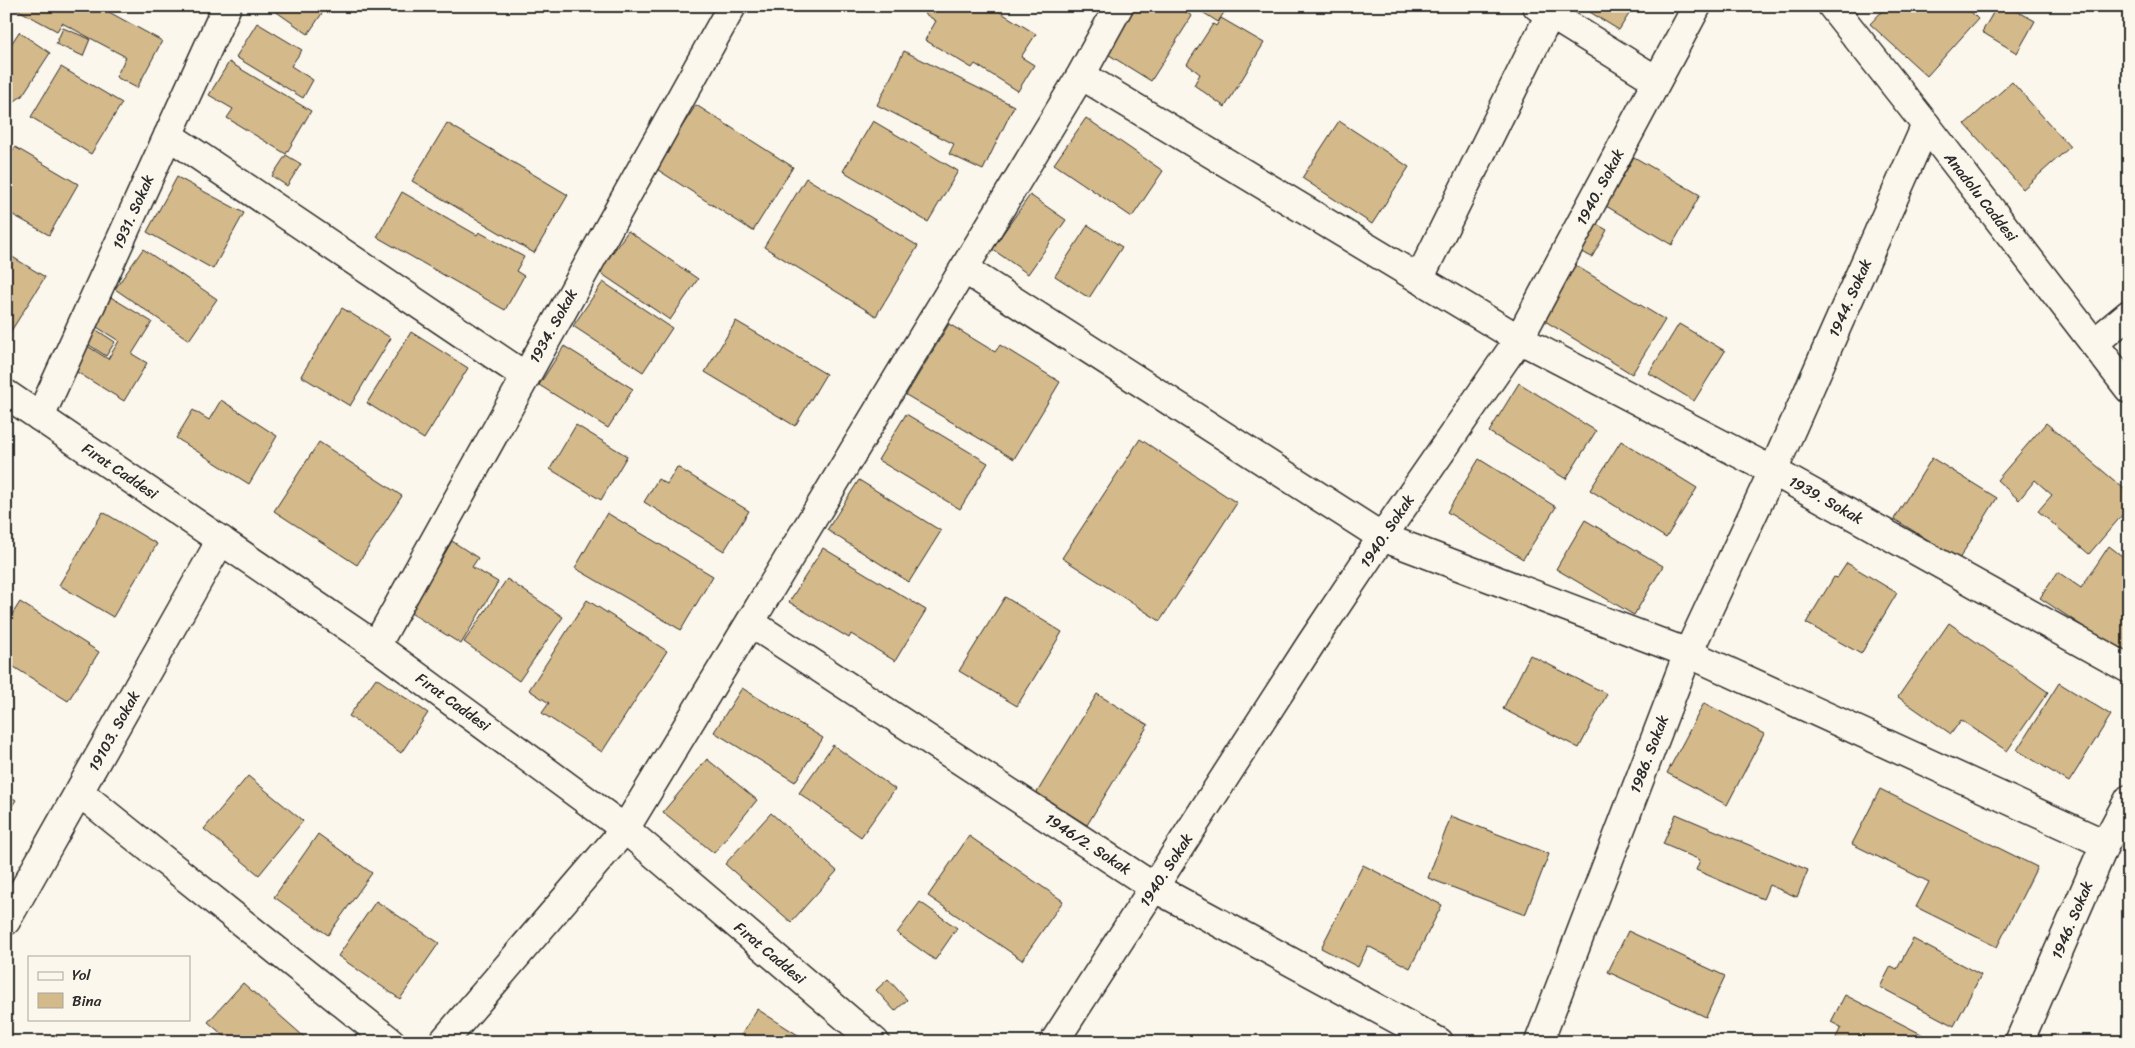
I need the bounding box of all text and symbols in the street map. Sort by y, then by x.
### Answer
street label: 1940. Sokak [1569,144,1631,230]
street label: Anadolu Caddesi [1937,146,2025,248]
street label: 1931. Sokak [105,170,161,253]
street label: 1944. Sokak [1821,255,1879,341]
street label: 1934. Sokak [522,284,584,368]
street label: Fırat Caddesi [76,436,164,507]
street label: 1939. Sokak [1784,469,1868,531]
street label: 1940. Sokak [1353,489,1421,573]
street label: Fırat Caddesi [410,666,497,739]
street label: 19103. Sokak [81,686,147,776]
street label: 1986. Sokak [1622,711,1676,797]
street label: 1946/2. Sokak [1040,806,1136,882]
street label: 1940. Sokak [1132,828,1200,912]
street label: 1946. Sokak [2044,877,2100,963]
street label: Fırat Caddesi [728,915,812,992]
legend [28,956,190,1020]
text: Yol [72,962,91,988]
text: Bina [72,988,102,1014]

